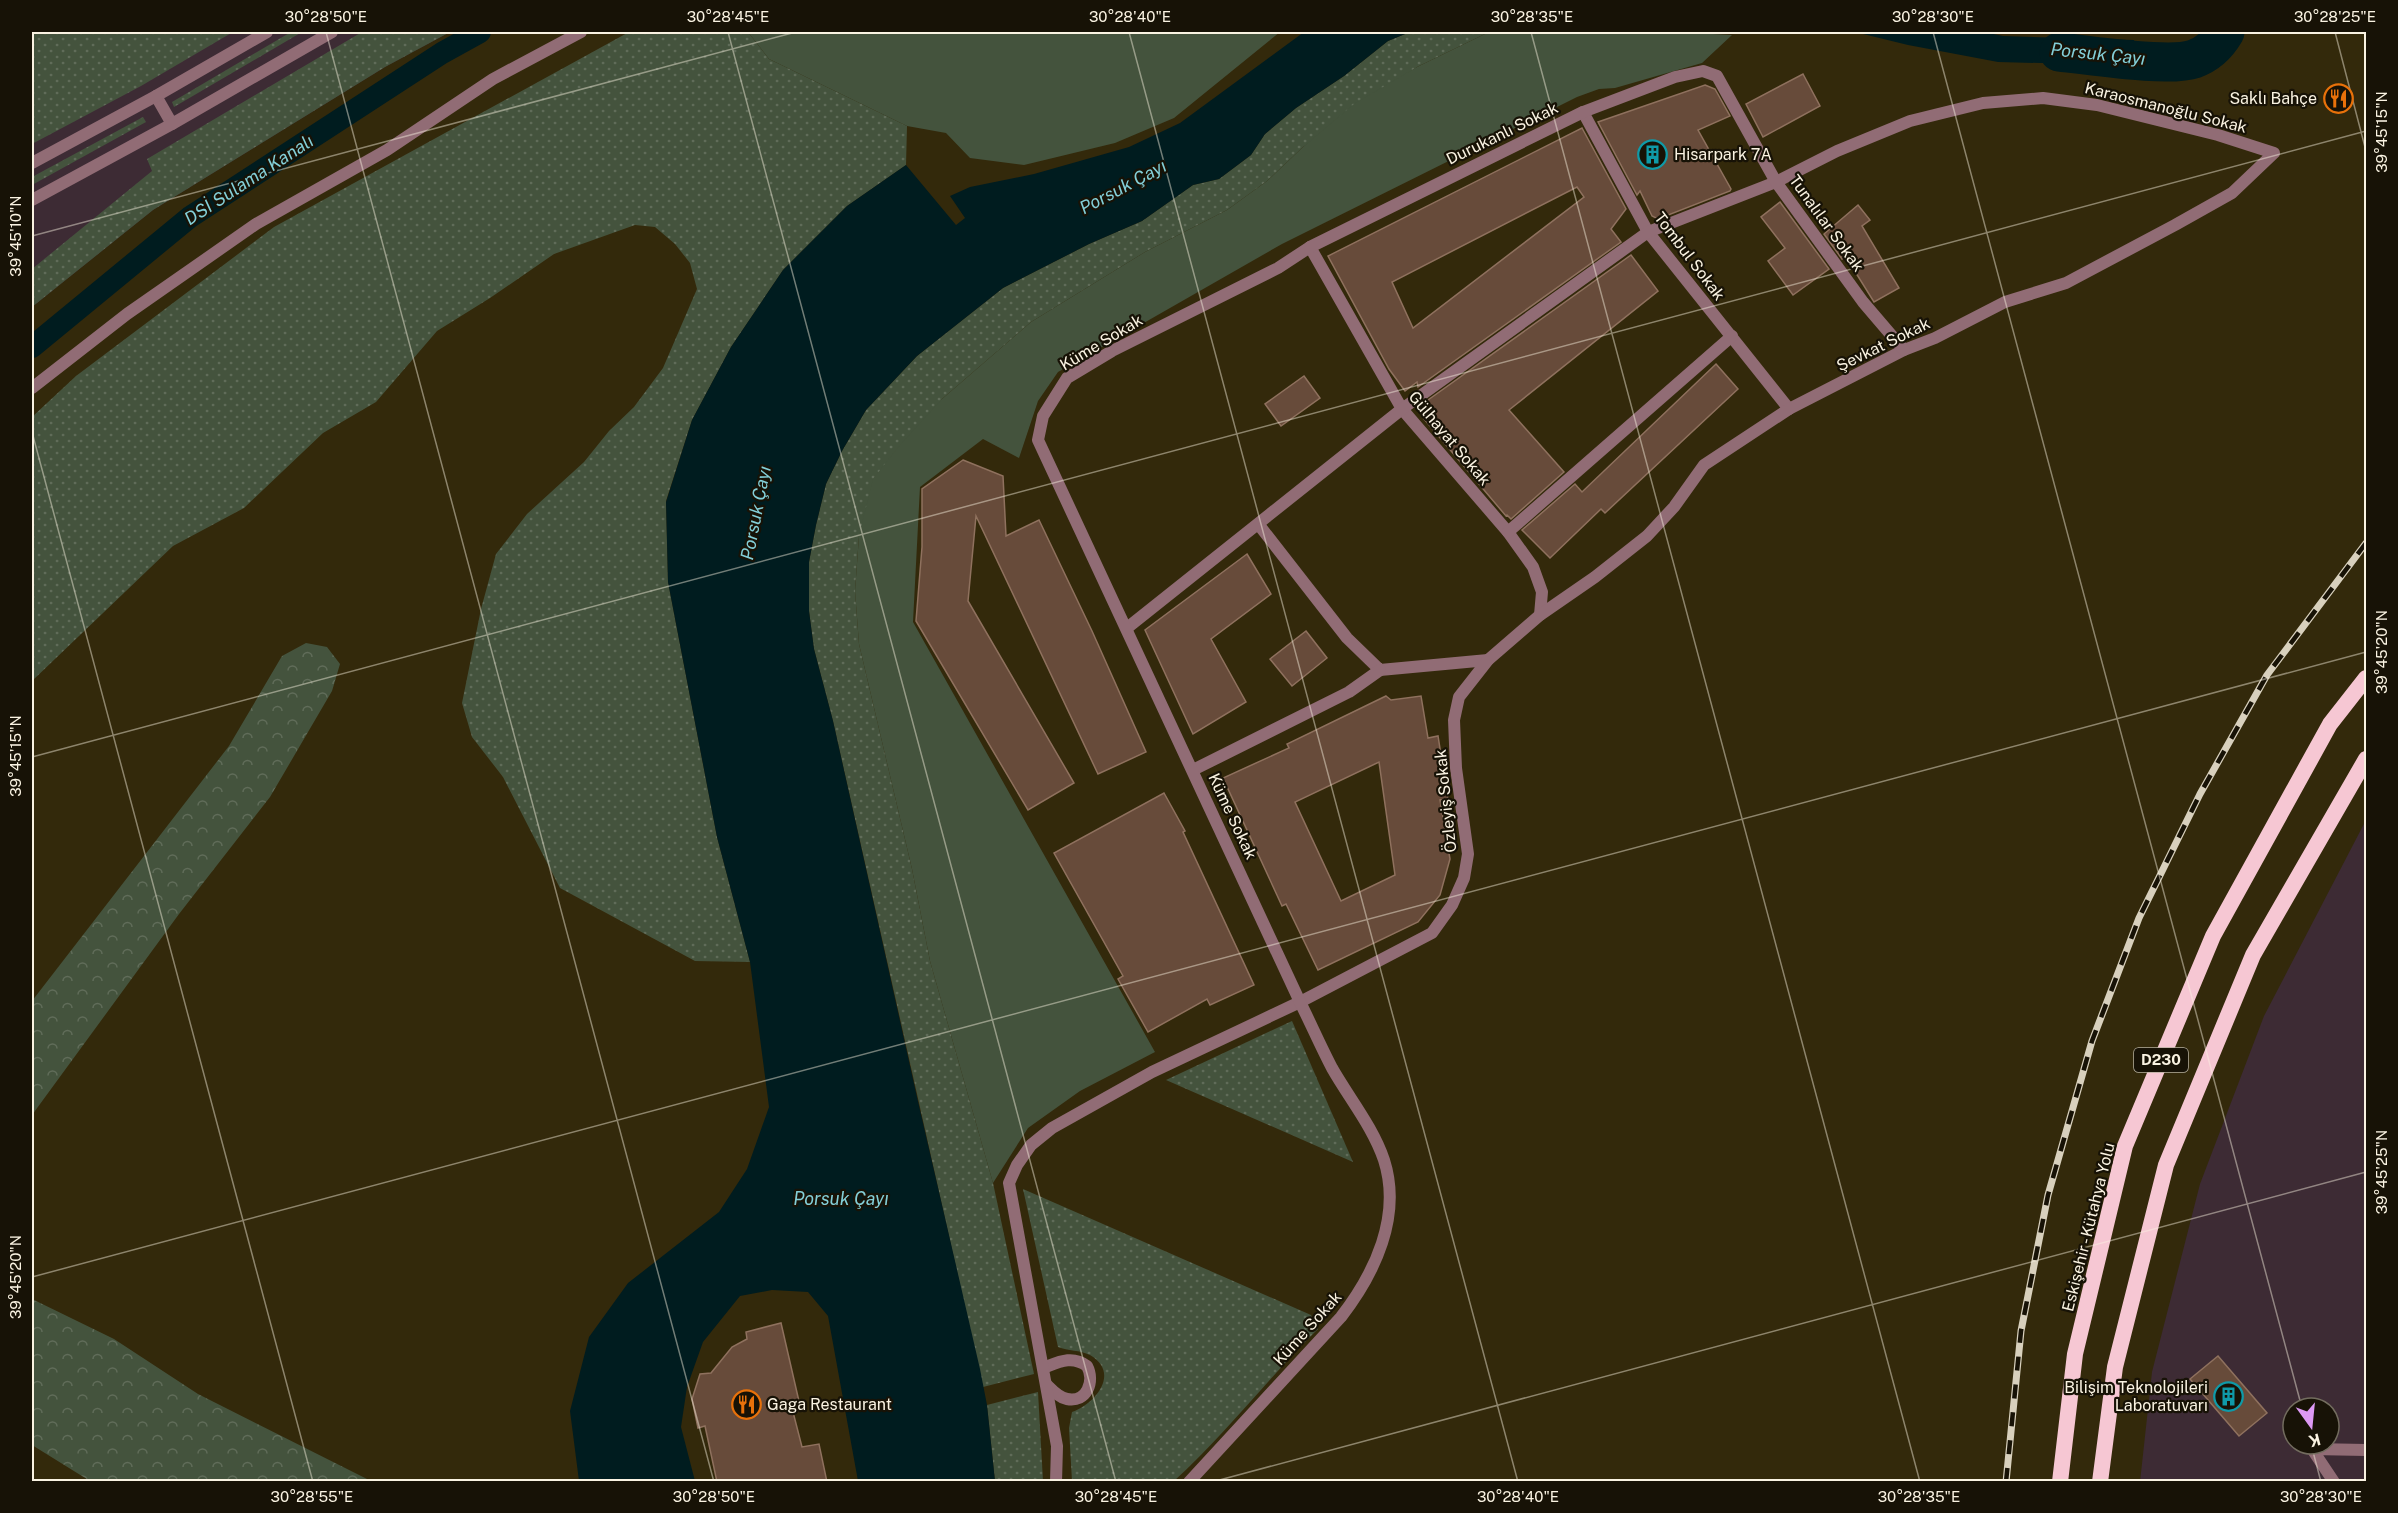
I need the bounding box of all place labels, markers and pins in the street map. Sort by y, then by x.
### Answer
restaurant icon: Saklı Bahçe [2322,82,2354,114]
place label: Saklı Bahçe [2229,89,2317,108]
building icon: Hisarpark 7A [1637,138,1669,170]
place label: Hisarpark 7A [1674,145,1772,164]
place label: Bilişim Teknolojileri Laboratuvarı [2064,1378,2208,1415]
building icon: Bilişim Teknolojileri Laboratuvarı [2213,1380,2245,1412]
restaurant icon: Gaga Restaurant [730,1388,762,1420]
place label: Gaga Restaurant [767,1395,892,1414]

